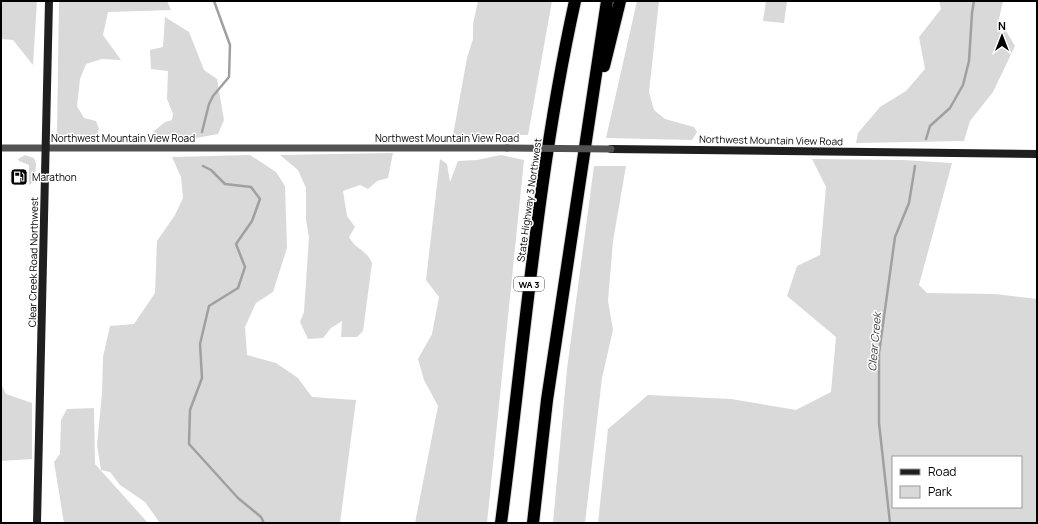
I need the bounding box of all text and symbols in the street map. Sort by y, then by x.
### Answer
north arrow [982,16,1022,56]
text: N [998,18,1006,33]
street label: Northwest Mountain View Road [51,131,195,145]
street label: Northwest Mountain View Road [375,131,519,145]
street label: Northwest Mountain View Road [699,132,843,148]
street label: State Highway 3 Northwest [513,137,545,263]
fuel station icon: Marathon [9,167,29,187]
place label: Marathon [32,170,77,184]
street label: Clear Creek Road Northwest [25,197,41,327]
road number: WA 3 [514,277,544,291]
water label: Clear Creek [864,310,884,372]
legend [892,456,1022,508]
text: Road [928,463,956,480]
text: Park [928,483,953,500]

